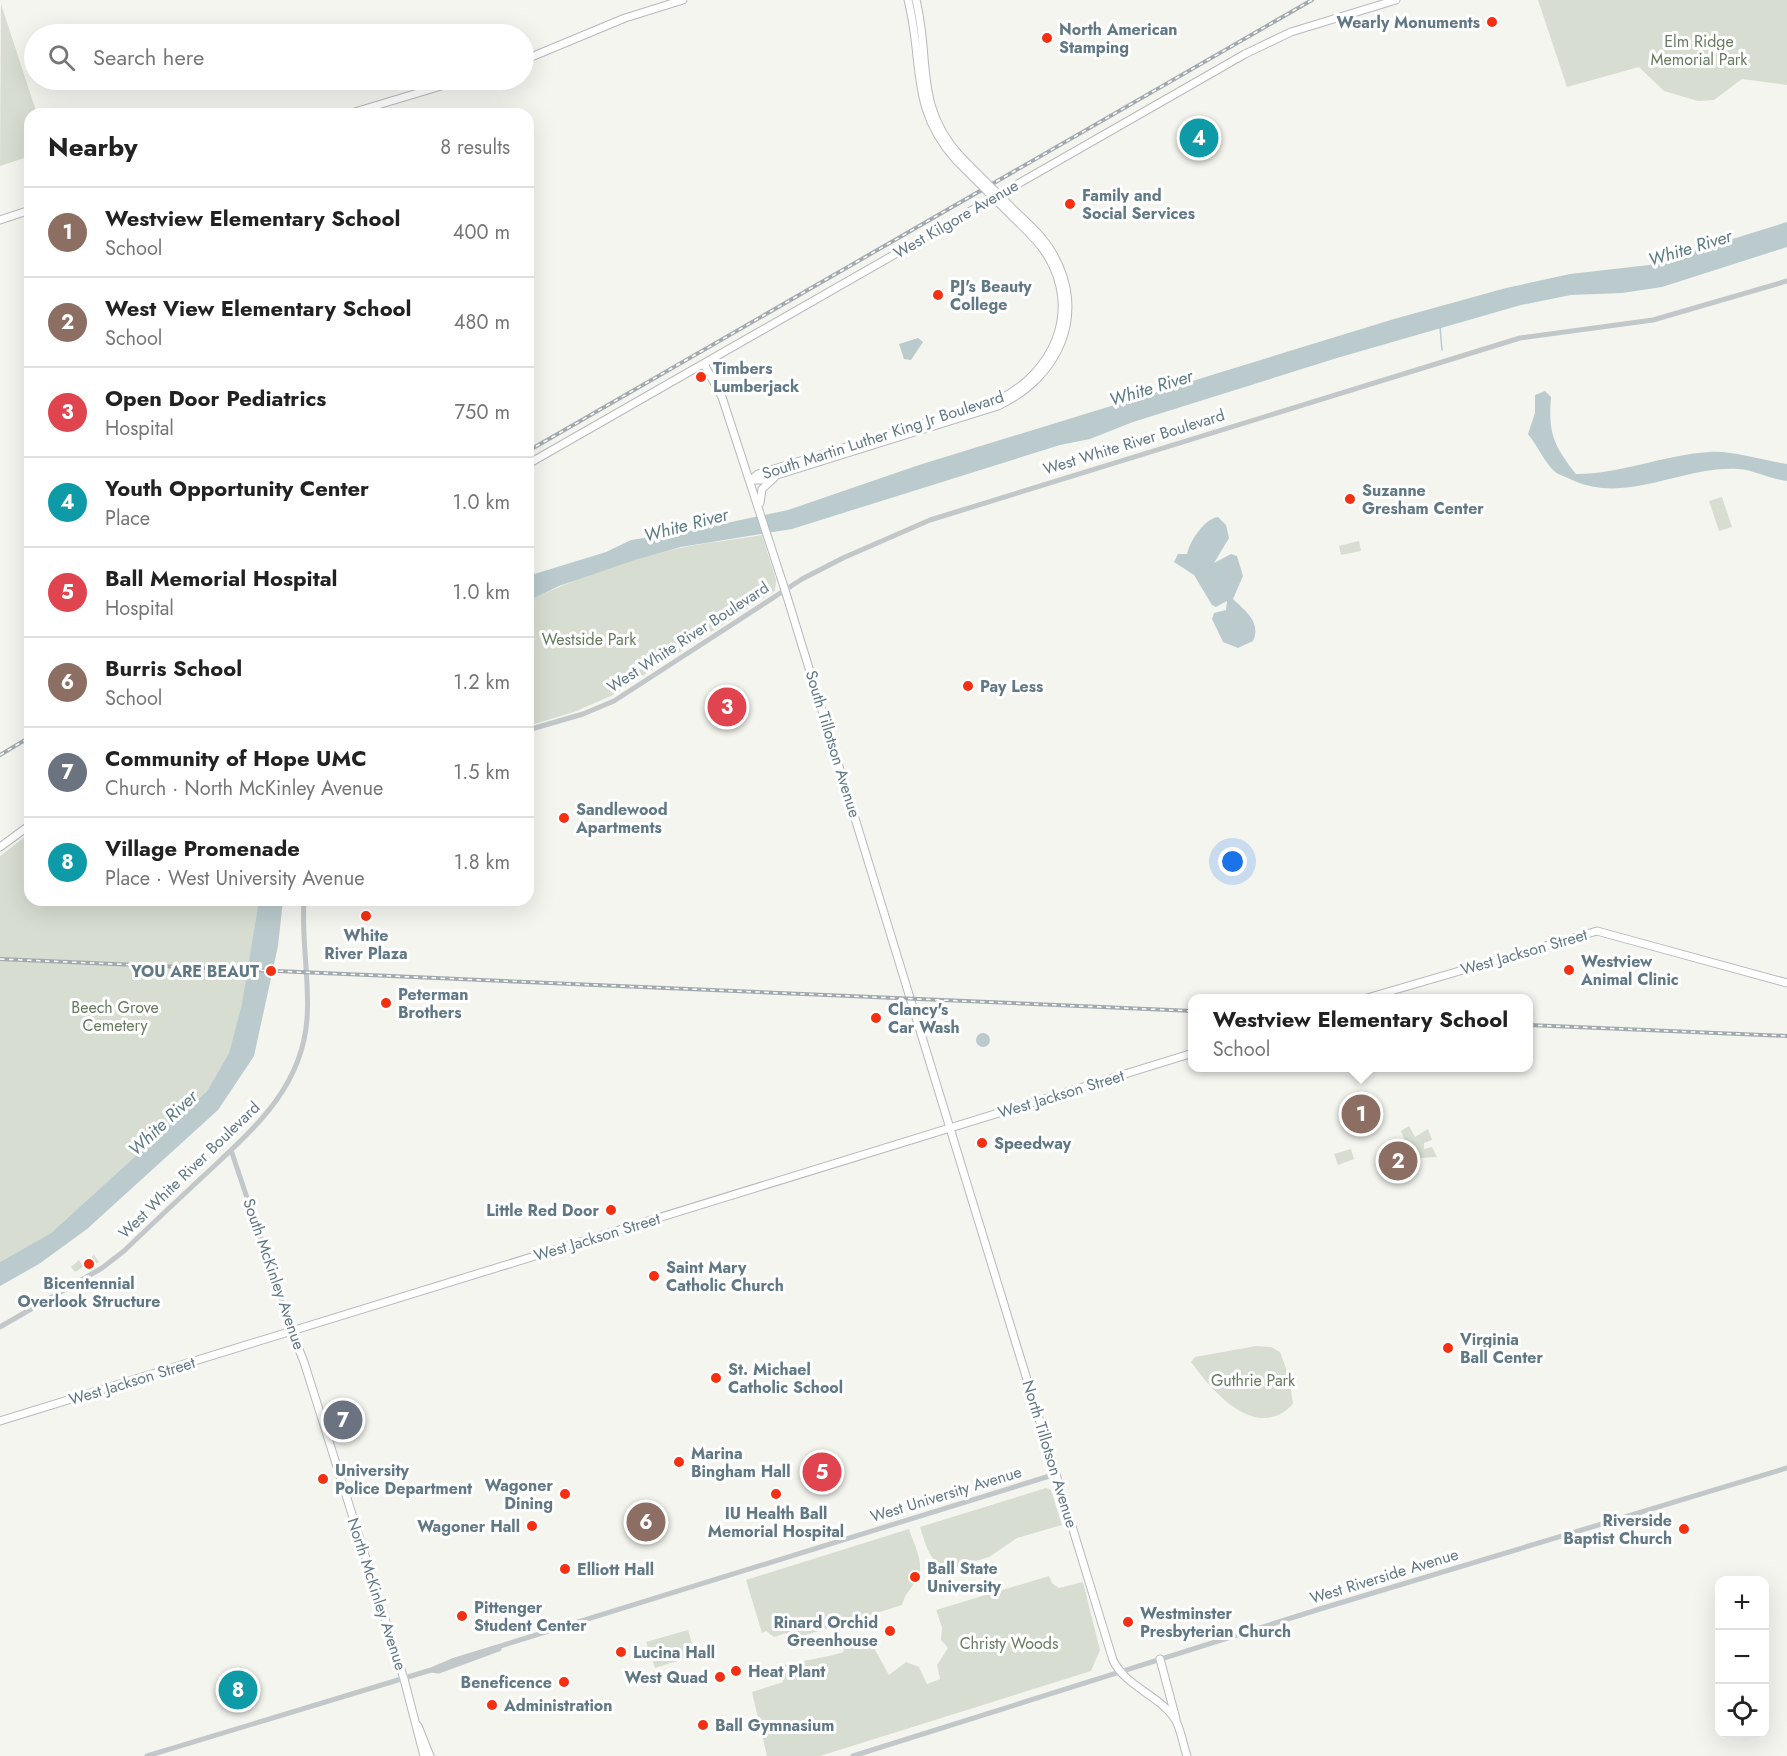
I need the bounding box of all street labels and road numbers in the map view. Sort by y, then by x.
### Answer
street label: West Kilgore Avenue [889,174,1023,264]
street label: South Martin Luther King Jr Boulevard [759,385,1007,485]
street label: West White River Boulevard [1040,403,1228,481]
street label: West White River Boulevard [603,576,773,698]
street label: South Tillotson Avenue [800,668,866,820]
street label: West Jackson Street [1458,923,1590,981]
street label: West Jackson Street [995,1064,1127,1124]
street label: West White River Boulevard [113,1096,265,1244]
street label: South McKinley Avenue [237,1195,311,1353]
street label: West Jackson Street [531,1207,663,1267]
street label: West Jackson Street [66,1351,198,1411]
street label: North Tillotson Avenue [1017,1377,1083,1531]
street label: West University Avenue [868,1460,1024,1528]
street label: North McKinley Avenue [341,1515,413,1673]
street label: West Riverside Avenue [1307,1542,1461,1610]

